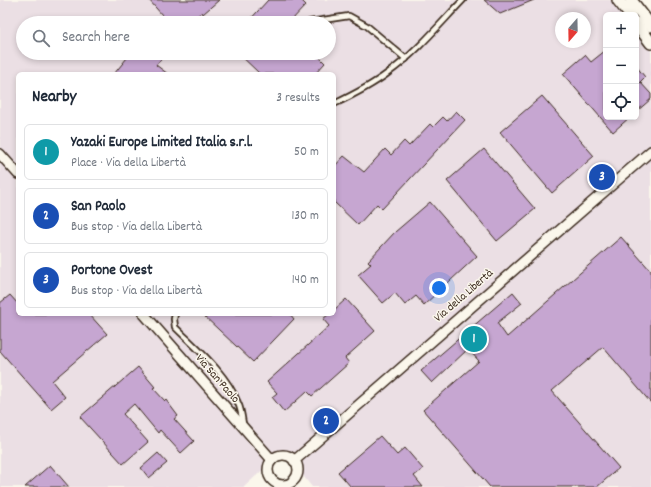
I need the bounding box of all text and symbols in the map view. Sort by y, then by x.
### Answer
north arrow [555,12,591,48]
map controls [603,12,639,120]
button: + [603,12,639,48]
search box [16,16,336,60]
icon: search [30,27,52,49]
text: Search here [62,27,130,49]
button: − [603,48,639,84]
button: locate [603,84,639,120]
text: Nearby [32,86,76,110]
text: 3 results [276,89,320,108]
text: Yazaki Europe Limited Italia s.r.l. [71,132,253,154]
text: 1 [45,143,47,162]
text: 50 m [294,143,319,162]
text: Place · Via della Libertà [71,154,186,173]
pin: 3 [589,162,615,192]
text: San Paolo [71,196,126,218]
text: 2 [43,207,49,226]
text: 130 m [291,207,319,226]
text: Bus stop · Via della Libertà [71,218,202,237]
text: Portone Ovest [71,260,153,282]
street label: Via della Libertà [431,265,497,327]
text: 3 [43,271,49,290]
text: 140 m [292,271,319,290]
your location [429,278,449,298]
text: Bus stop · Via della Libertà [71,282,202,301]
pin: 1 [461,324,487,354]
street label: Via San Paolo [191,351,243,407]
pin: 2 [313,406,339,436]

